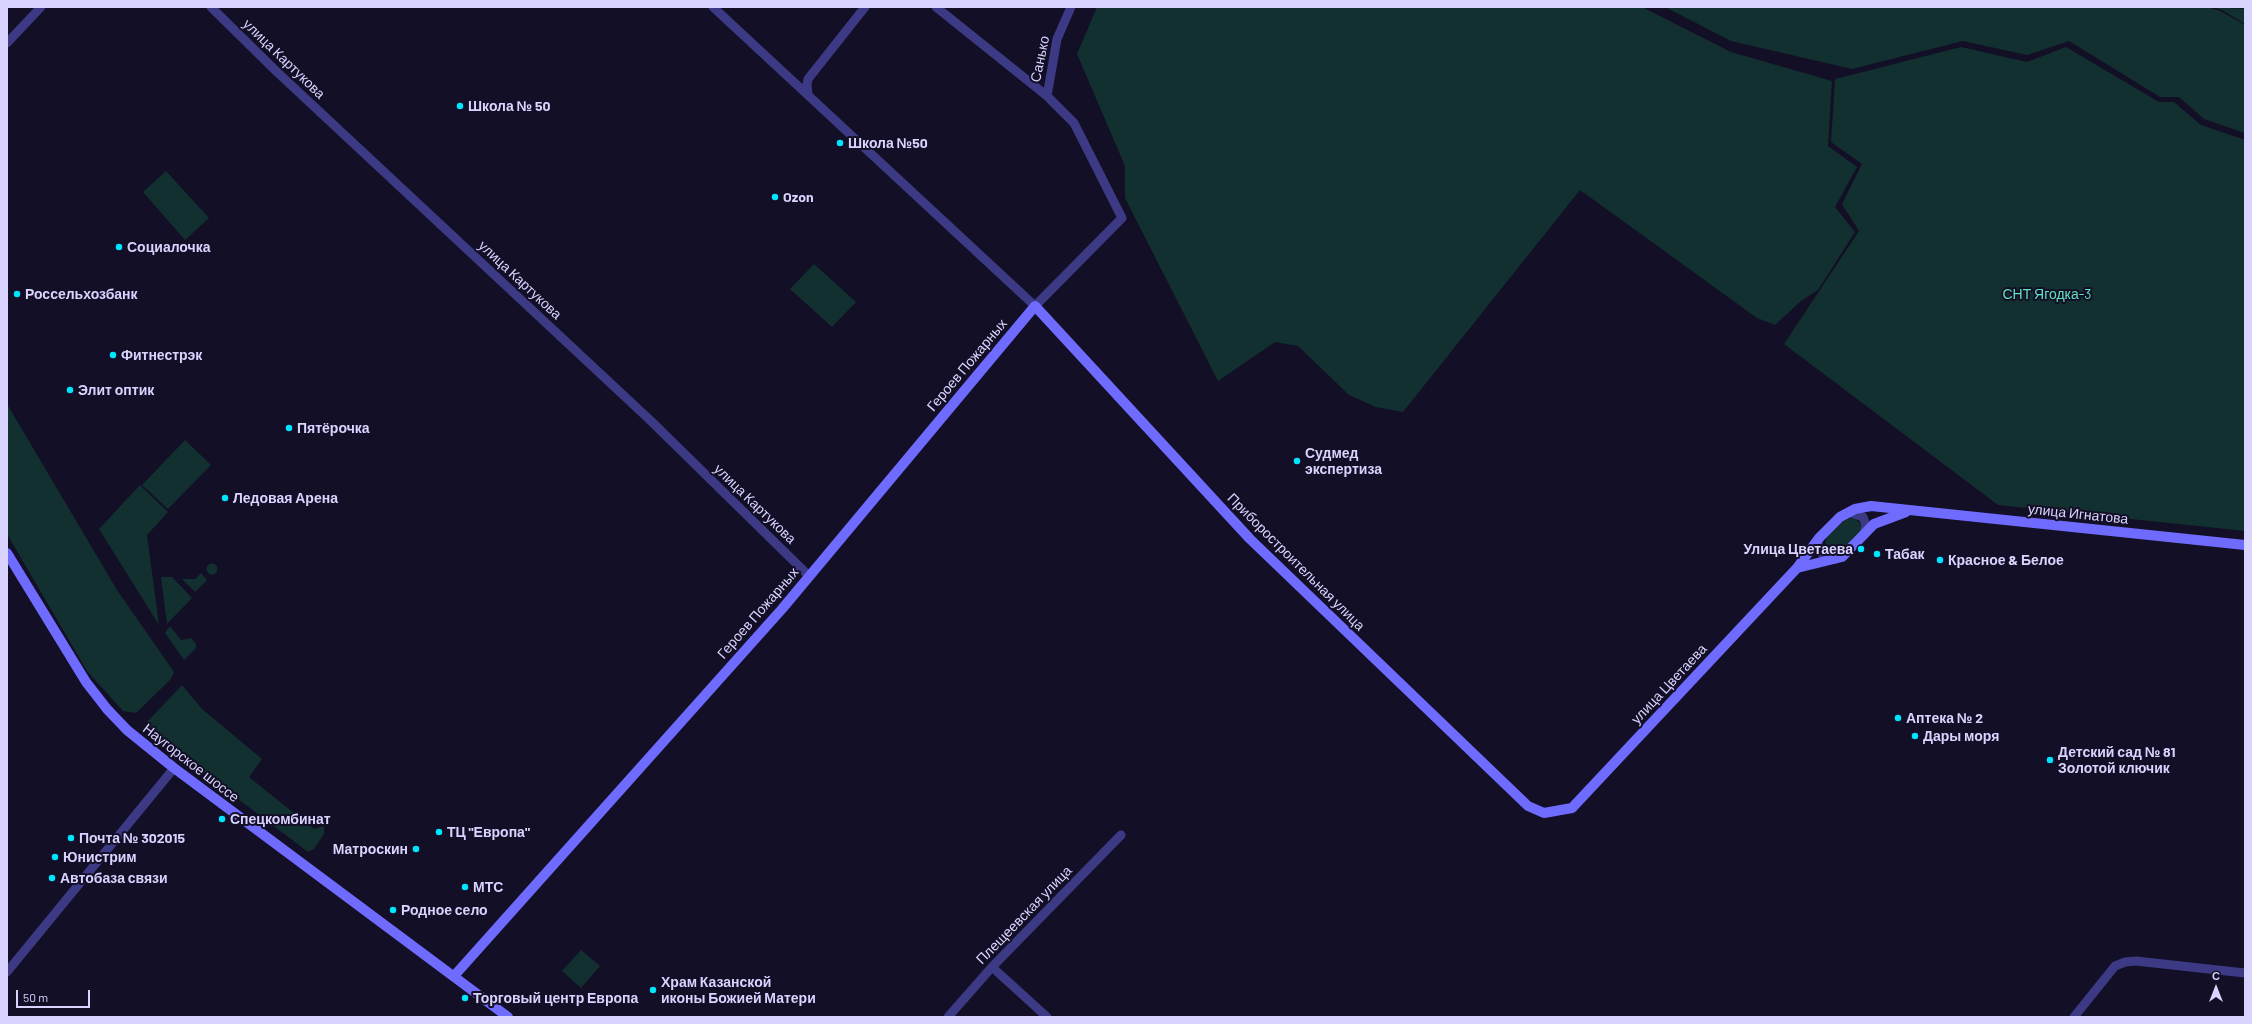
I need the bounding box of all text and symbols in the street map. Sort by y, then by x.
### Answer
street label: улица Картукова [240,16,328,102]
street label: Санько [1027,34,1053,84]
place label: Школа № 50 [468,98,551,114]
marker: Школа № 50 [455,101,465,111]
place label: Школа №50 [848,135,928,151]
marker: Школа №50 [835,138,845,148]
place label: Ozon [783,189,814,205]
marker: Ozon [770,192,780,202]
street label: улица Картукова [475,237,565,323]
place label: Социалочка [127,239,210,255]
marker: Социалочка [114,242,124,252]
place label: Россельхозбанк [25,286,138,302]
park label: СНТ Ягодка-3 [2002,286,2092,302]
marker: Россельхозбанк [12,289,22,299]
street label: Героев Пожарных [923,315,1011,415]
place label: Фитнестрэк [121,347,202,363]
marker: Фитнестрэк [108,350,118,360]
place label: Элит оптик [78,382,154,398]
marker: Элит оптик [65,385,75,395]
place label: Пятёрочка [297,420,370,436]
marker: Пятёрочка [284,423,294,433]
place label: Судмед экспертиза [1305,445,1382,478]
marker: Судмед экспертиза [1292,456,1302,466]
street label: улица Картукова [711,461,799,547]
place label: Ледовая Арена [233,490,338,506]
street label: Приборостроительная улица [1224,490,1368,634]
marker: Ледовая Арена [220,493,230,503]
street label: улица Игнатова [2027,500,2129,528]
place label: Улица Цветаева [1743,541,1853,557]
marker: Улица Цветаева [1856,544,1866,554]
place label: Табак [1885,546,1924,562]
marker: Табак [1872,549,1882,559]
place label: Красное & Белое [1948,552,2064,568]
marker: Красное & Белое [1935,555,1945,565]
street label: Героев Пожарных [714,564,802,662]
street label: улица Цветаева [1628,641,1710,727]
place label: Аптека № 2 [1906,710,1983,726]
marker: Аптека № 2 [1893,713,1903,723]
street label: Наугорское шоссе [140,720,242,806]
place label: Дары моря [1923,728,1999,744]
marker: Дары моря [1910,731,1920,741]
place label: Детский сад № 81 Золотой ключик [2058,744,2175,776]
marker: Детский сад № 81 Золотой ключик [2045,755,2055,765]
place label: Спецкомбинат [230,811,331,827]
marker: Спецкомбинат [217,814,227,824]
place label: ТЦ "Европа" [447,824,530,840]
marker: ТЦ "Европа" [434,827,444,837]
place label: Почта № 302015 [79,830,185,846]
marker: Почта № 302015 [66,833,76,843]
place label: Матроскин [333,841,408,857]
marker: Матроскин [411,844,421,854]
place label: Юнистрим [63,849,137,865]
marker: Юнистрим [50,852,60,862]
street label: Плещеевская улица [973,862,1075,968]
place label: Автобаза связи [60,870,168,886]
marker: Автобаза связи [47,873,57,883]
place label: МТС [473,879,503,895]
marker: МТС [460,882,470,892]
place label: Родное село [401,902,488,918]
marker: Родное село [388,905,398,915]
north arrow [2196,968,2236,1008]
text: С [2212,969,2220,982]
place label: Храм Казанской иконы Божией Матери [661,974,816,1006]
scale bar [18,982,92,1008]
marker: Храм Казанской иконы Божией Матери [648,985,658,995]
text: 50 m [23,990,48,1004]
place label: Торговый центр Европа [473,990,638,1006]
marker: Торговый центр Европа [460,993,470,1003]

